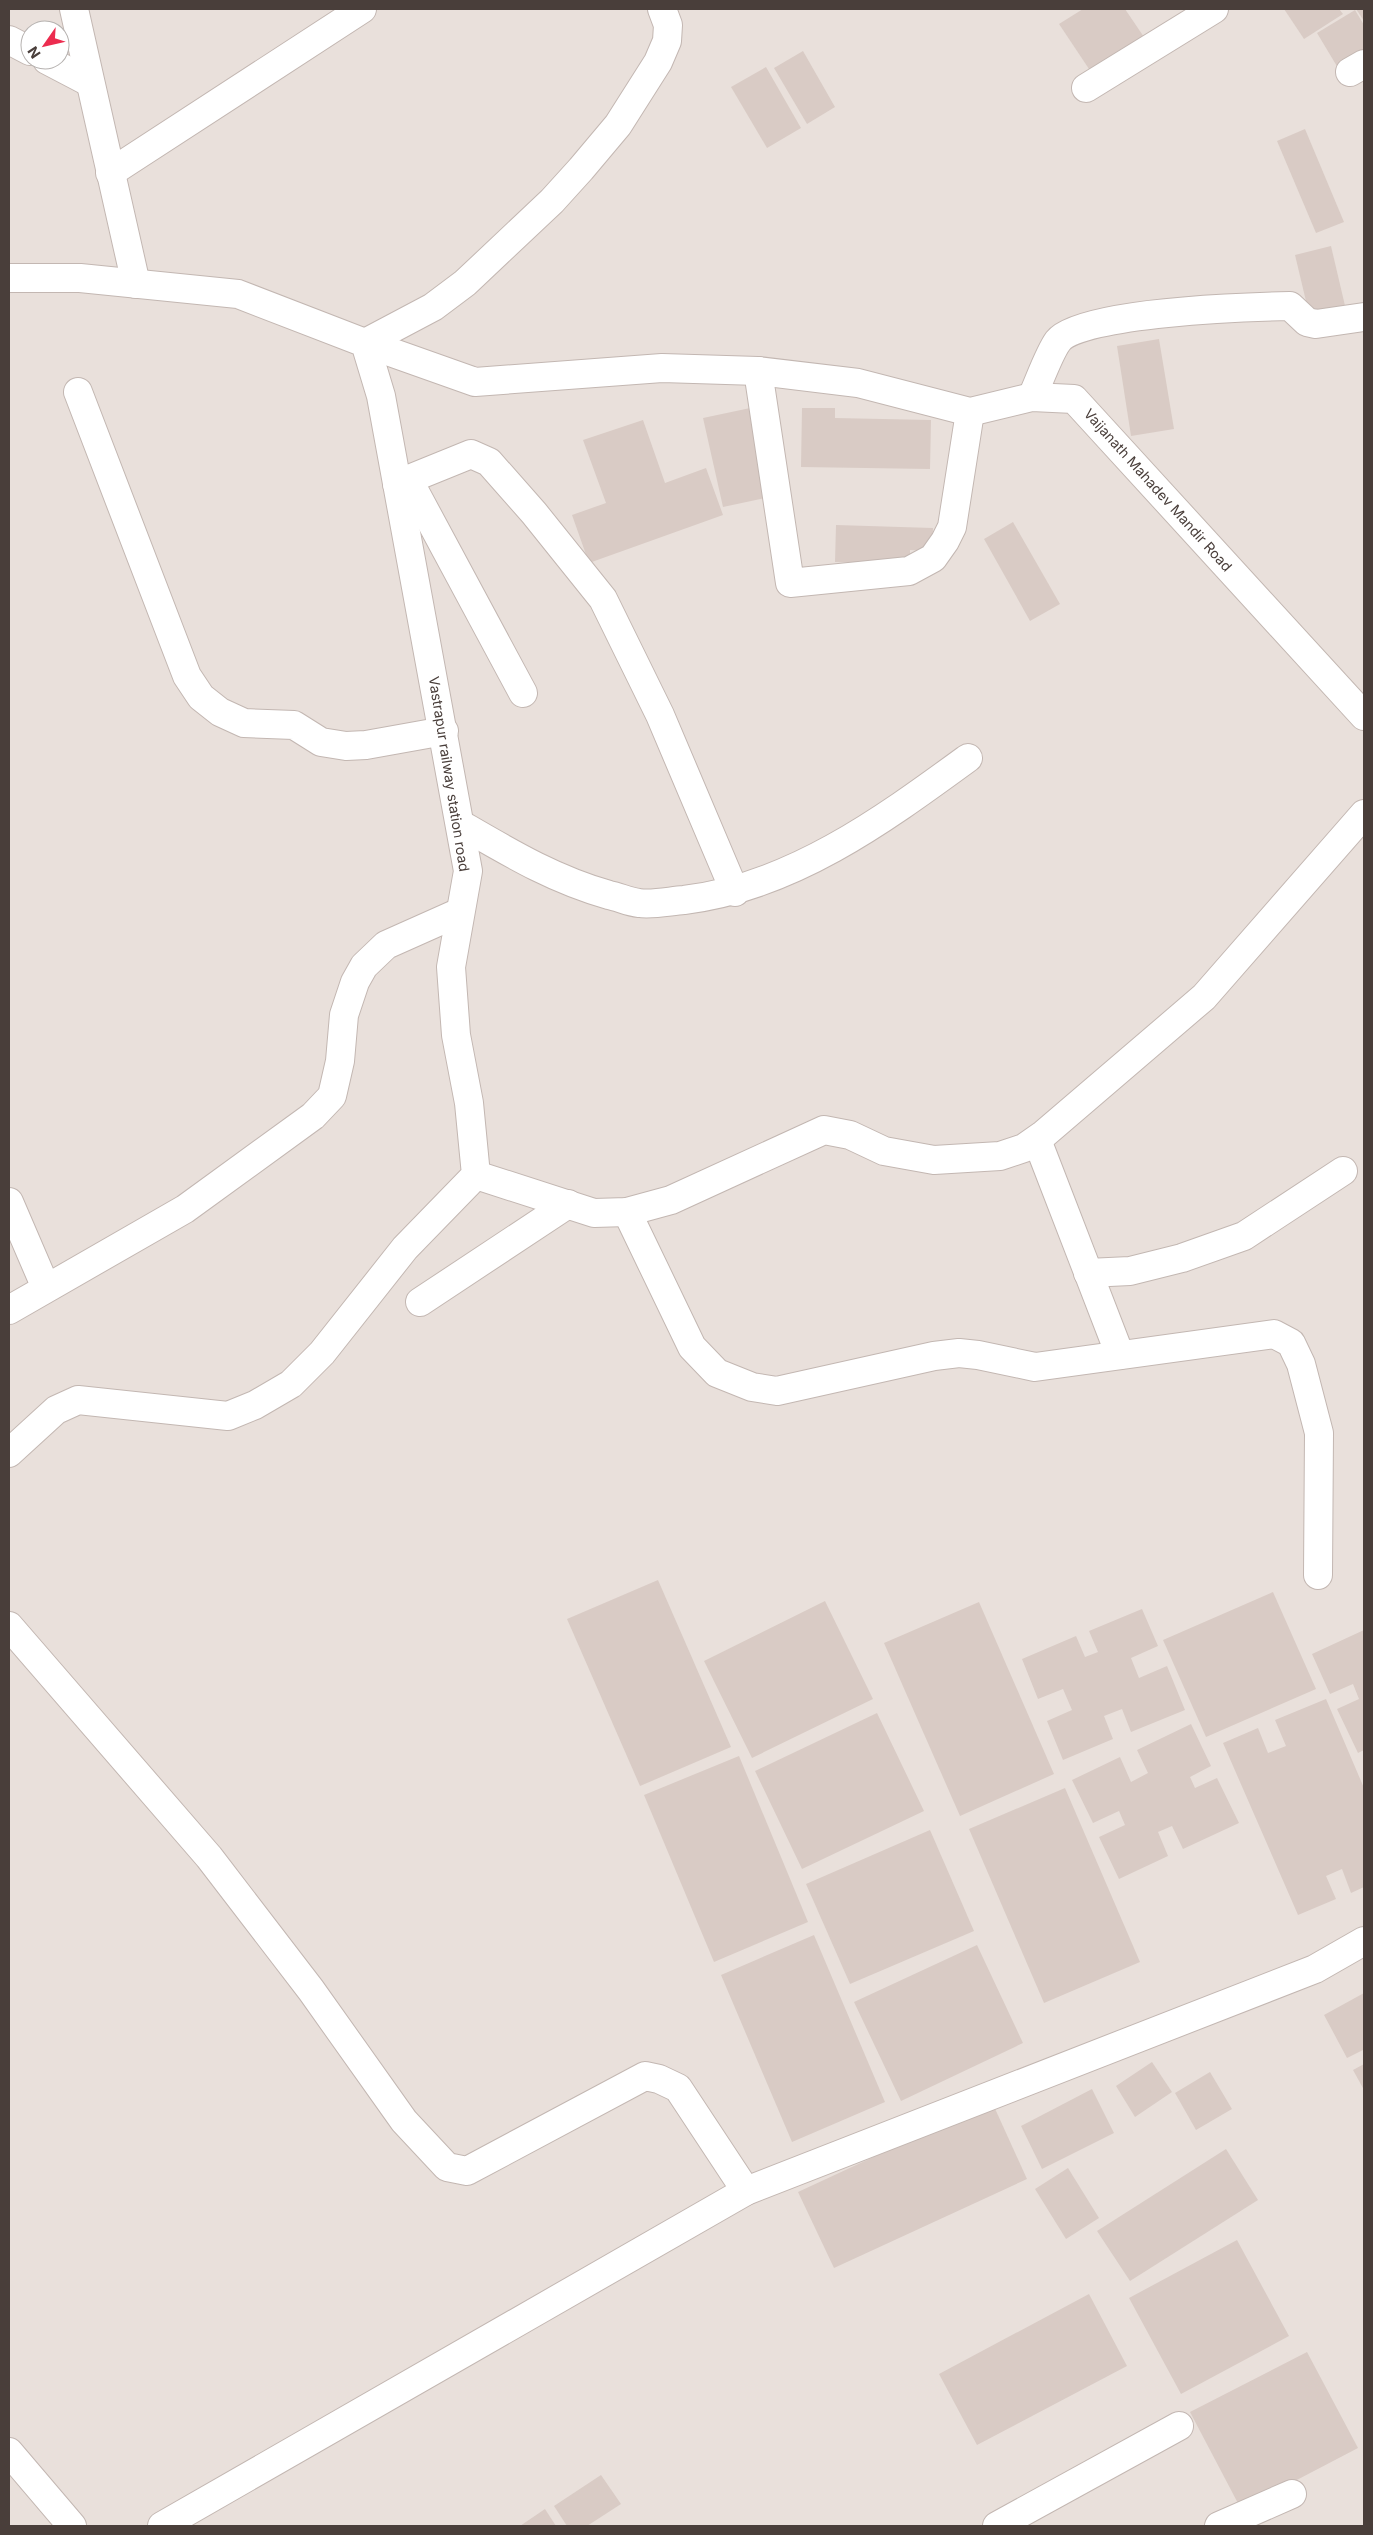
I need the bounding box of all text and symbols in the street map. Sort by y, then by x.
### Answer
north arrow [20,20,70,70]
text: N [24,43,44,62]
street label: Vaijanath Mahadev Mandir Road [1081,405,1236,575]
street label: Vastrapur railway station road [426,675,473,873]

